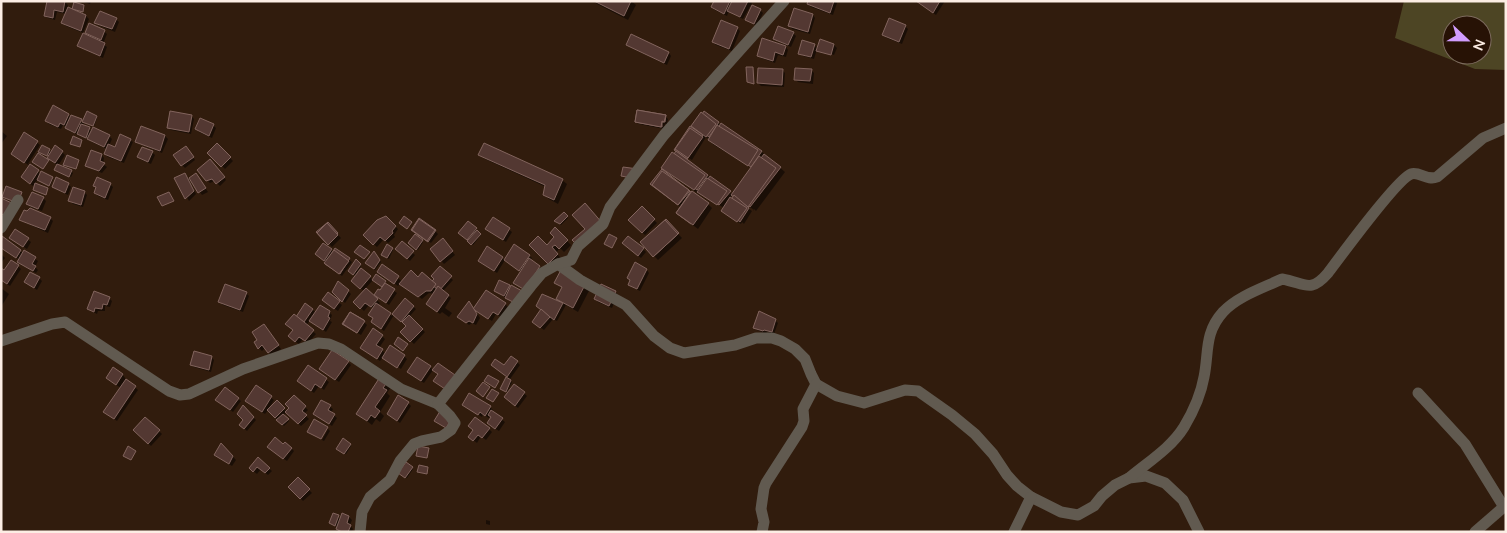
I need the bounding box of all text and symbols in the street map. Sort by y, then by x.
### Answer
north arrow [1442,15,1492,65]
text: N [1468,36,1489,53]

